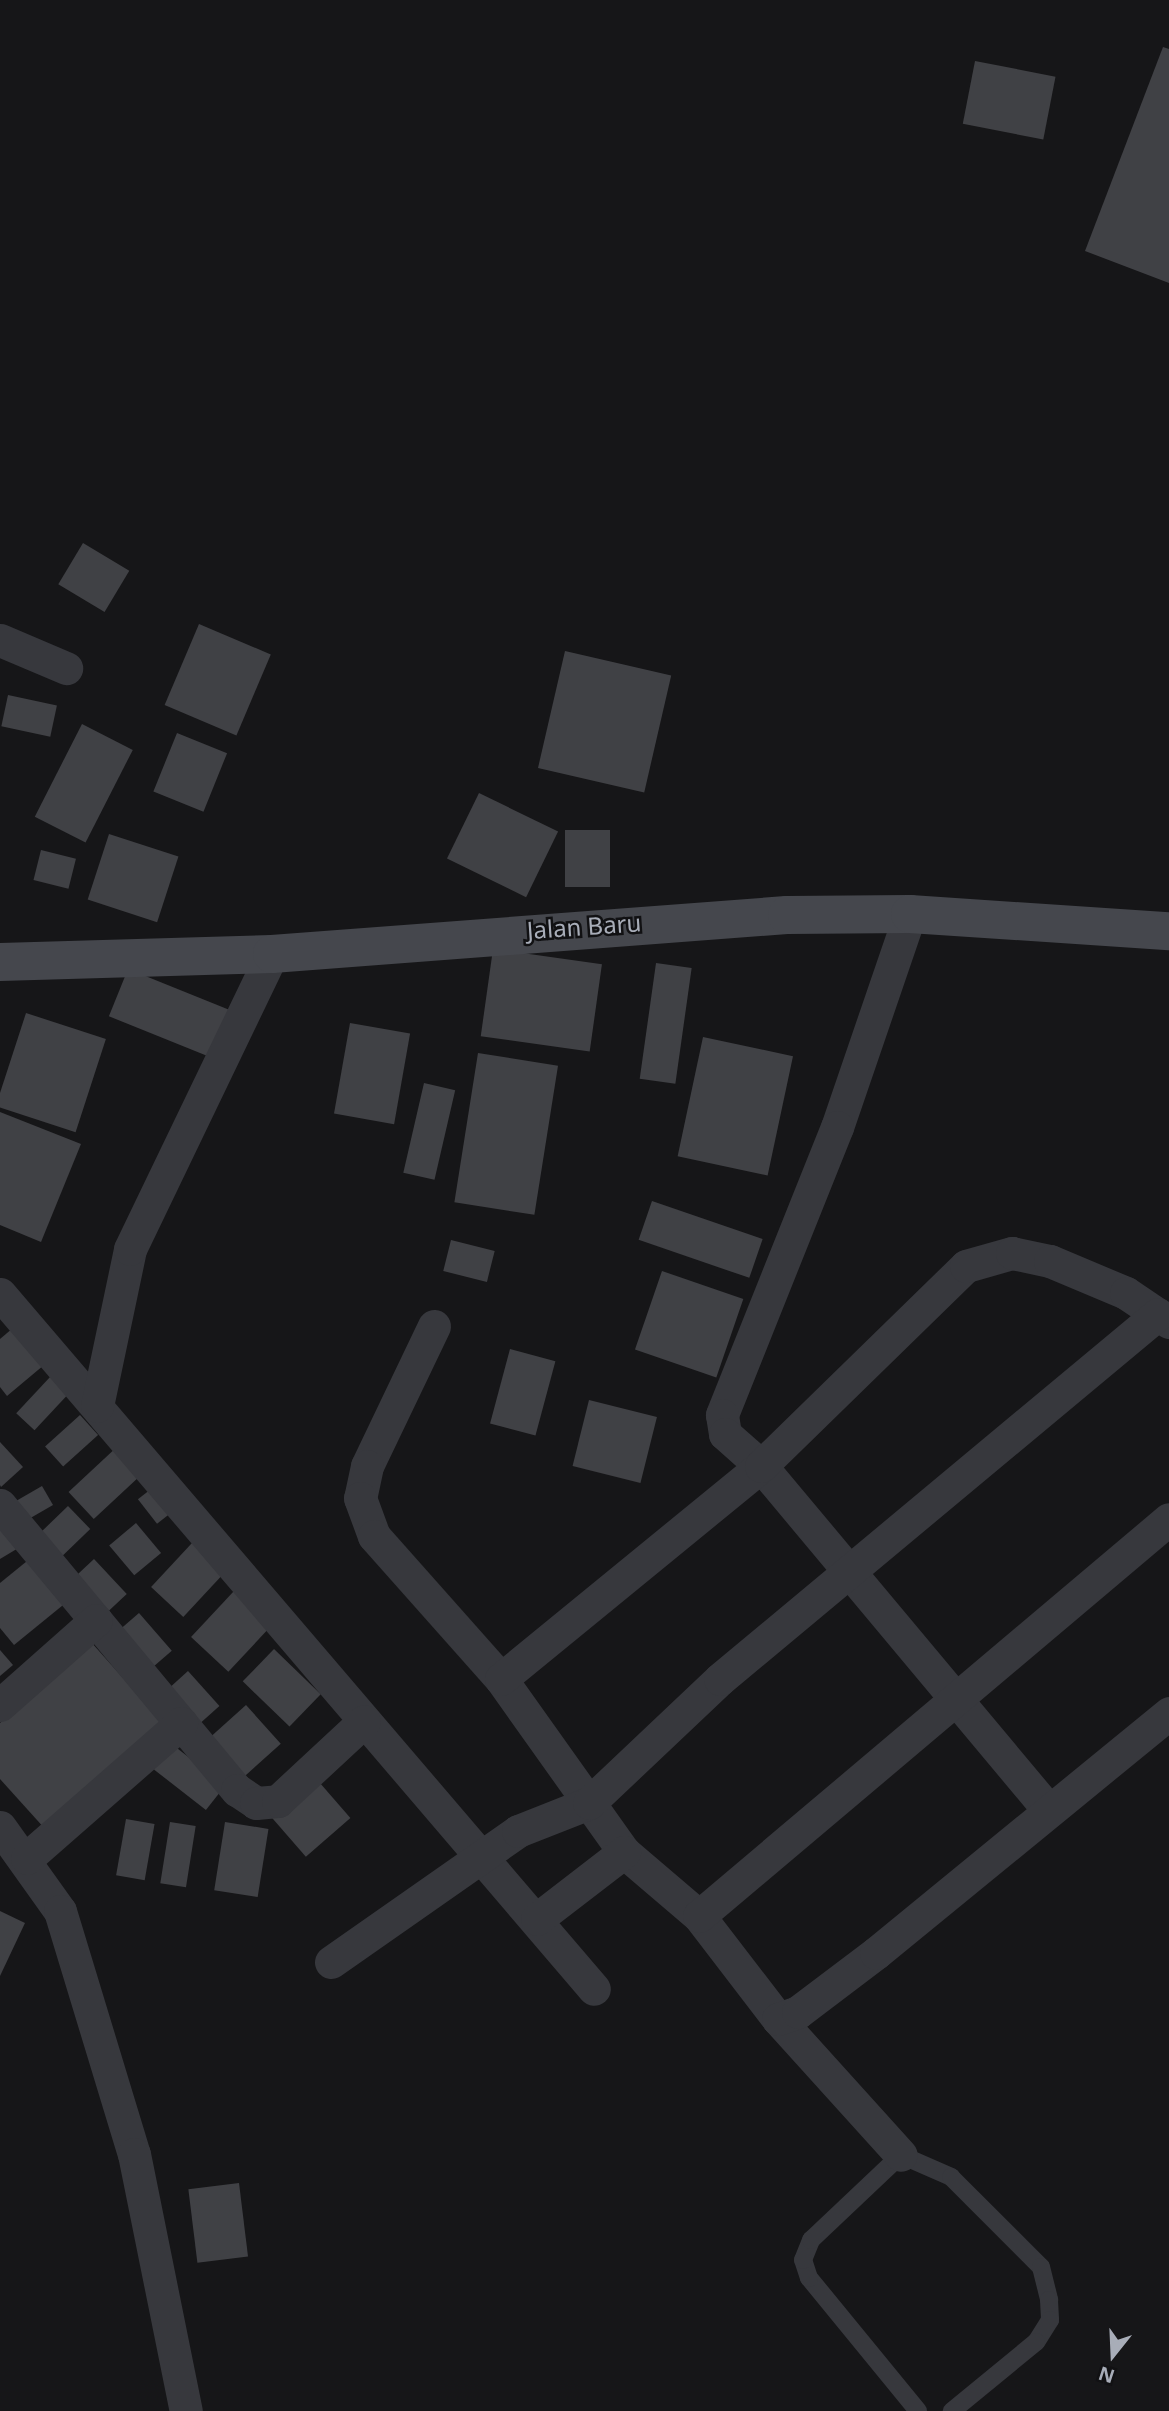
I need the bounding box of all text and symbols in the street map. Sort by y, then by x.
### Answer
street label: Jalan Baru [526,908,642,944]
north arrow [1078,2320,1148,2390]
text: N [1095,2360,1118,2390]

